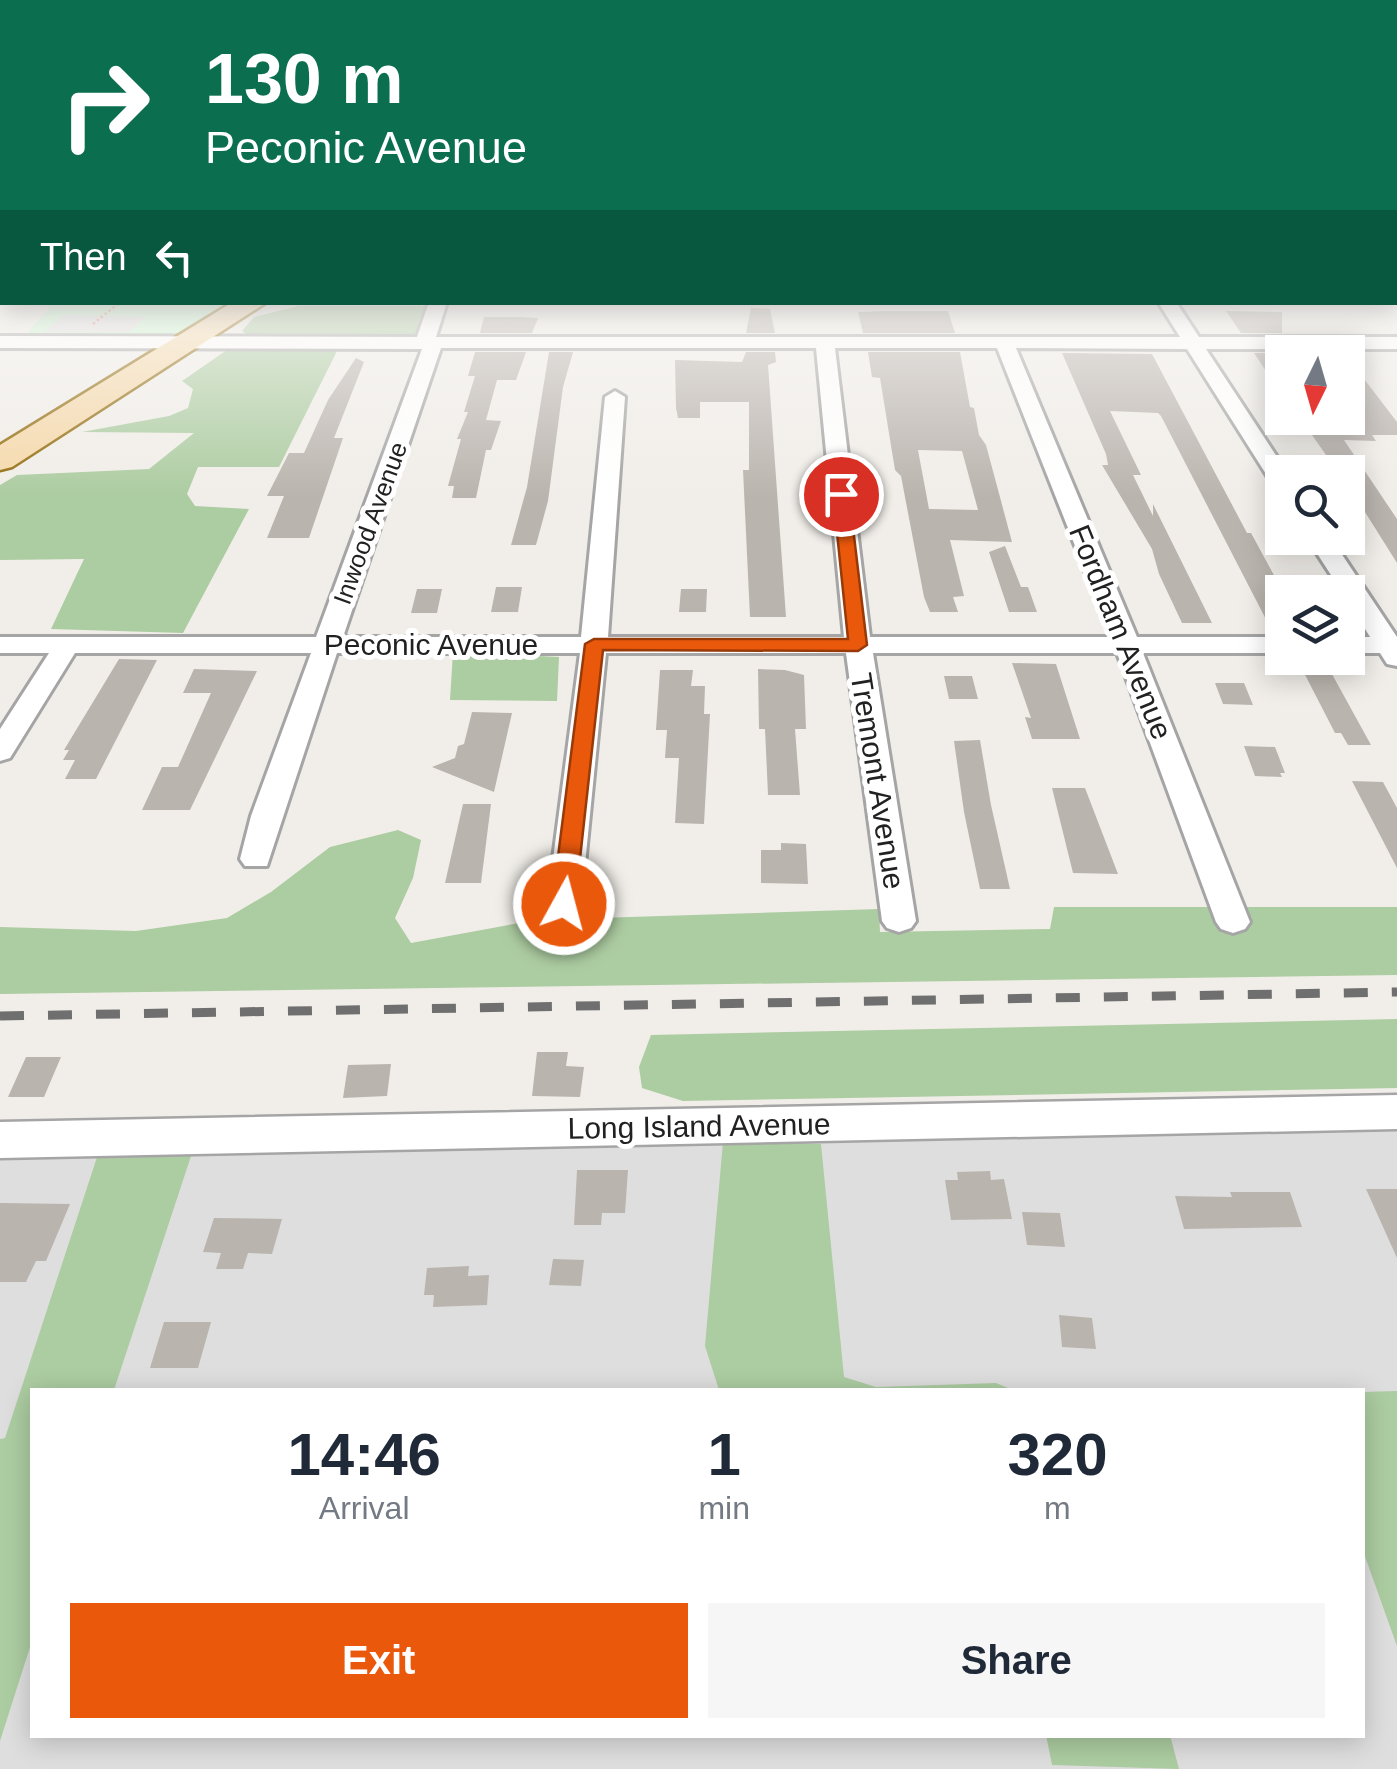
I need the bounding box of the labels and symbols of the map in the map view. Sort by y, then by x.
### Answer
north arrow [1265,335,1365,435]
street label: Inwood Avenue [328,438,412,608]
pin [799,452,884,537]
street label: Fordham Avenue [1063,520,1179,744]
street label: Peconic Avenue [324,628,538,661]
street label: Tremont Avenue [845,671,911,891]
position arrow [512,852,616,956]
street label: Long Island Avenue [567,1107,831,1145]

